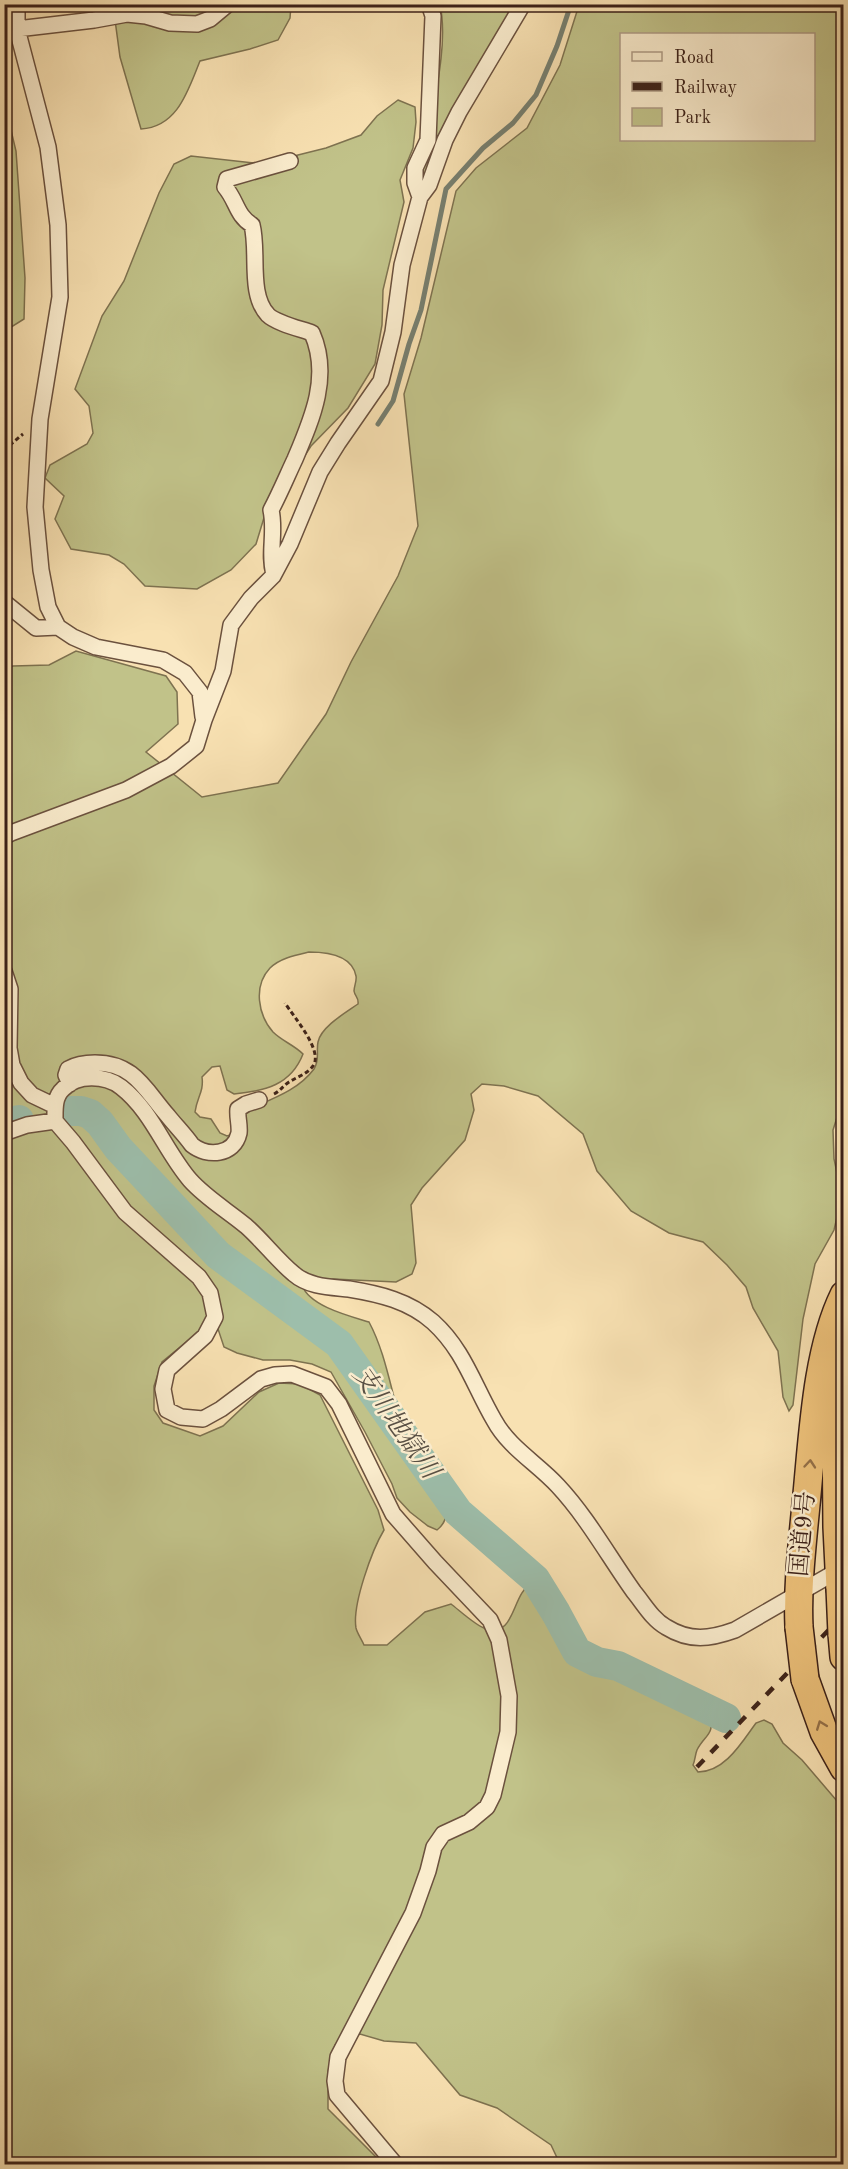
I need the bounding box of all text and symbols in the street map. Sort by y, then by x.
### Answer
legend [620,33,815,141]
text: Road [674,49,714,67]
text: Railway [674,79,737,97]
text: Park [674,109,711,127]
water label: 支川地獄川 [347,1361,446,1486]
one-way arrow [803,1460,816,1469]
street label: 国道9号 [785,1490,820,1578]
one-way arrow [816,1720,829,1731]

